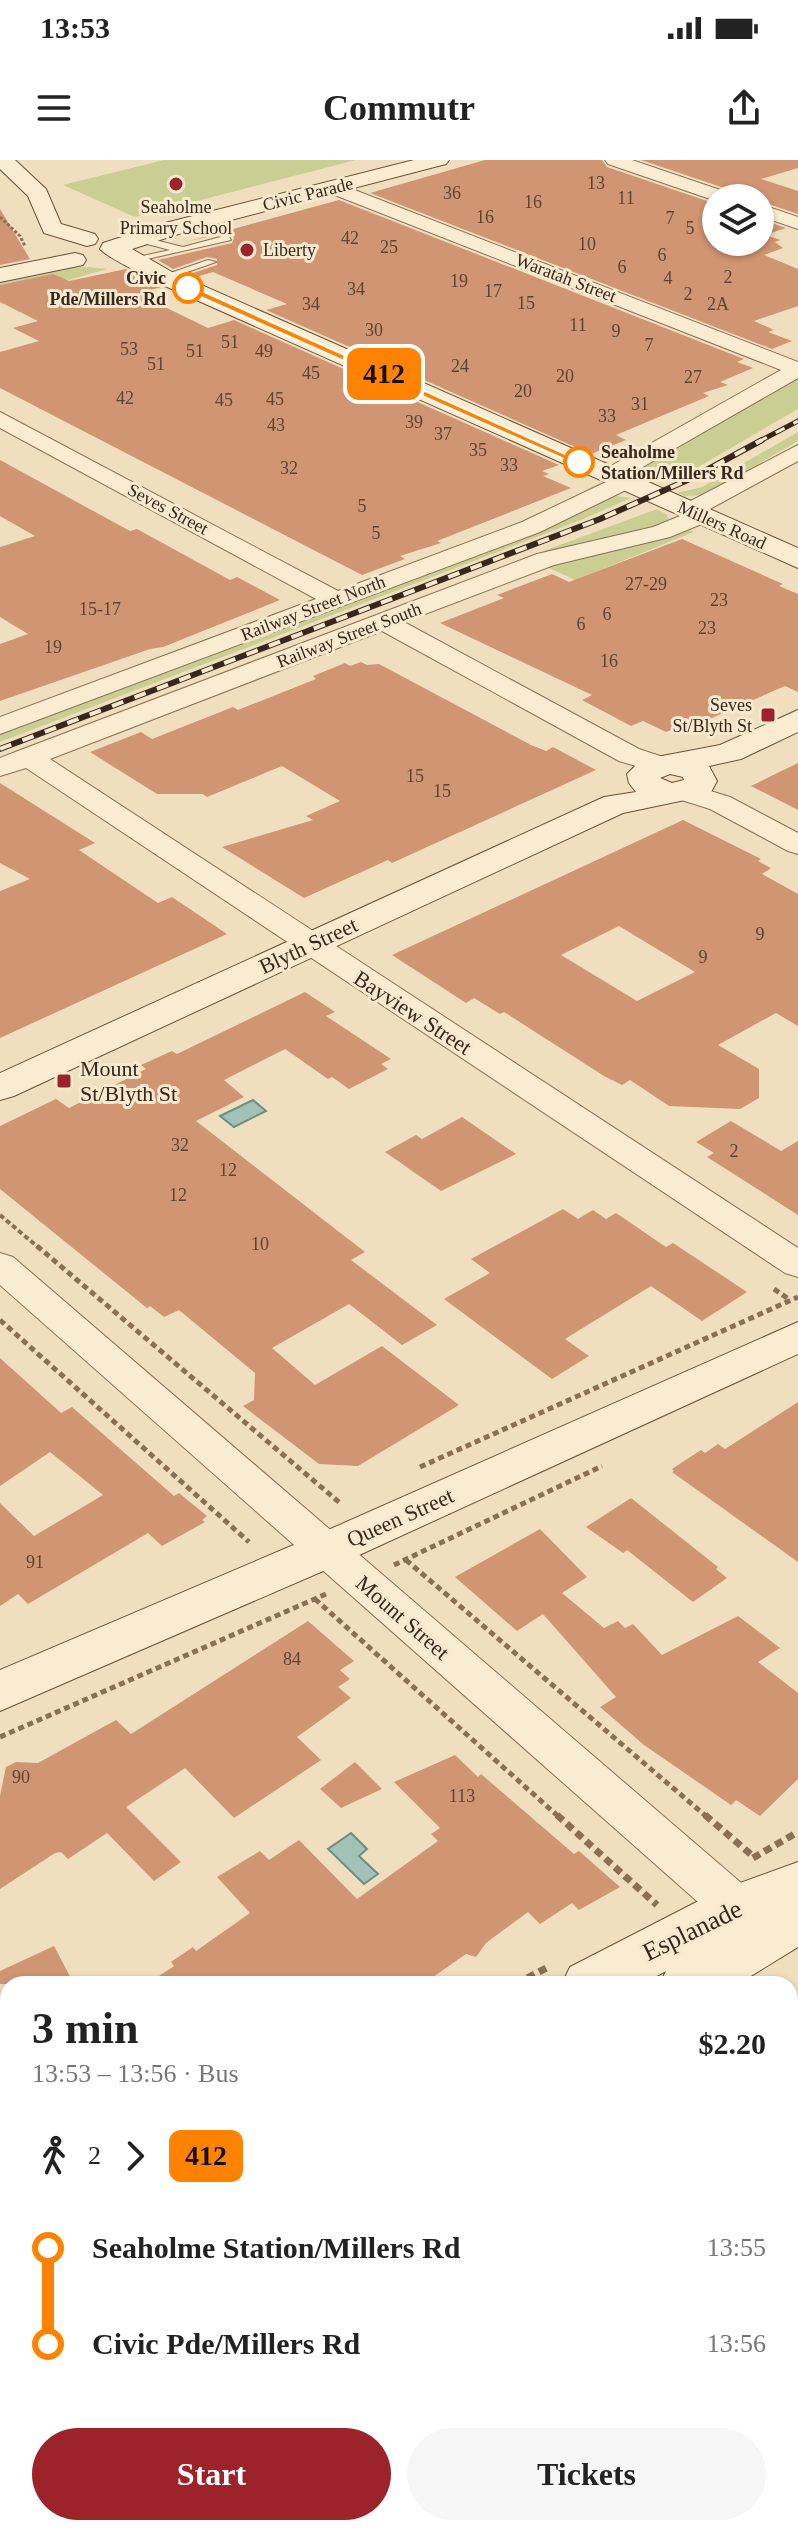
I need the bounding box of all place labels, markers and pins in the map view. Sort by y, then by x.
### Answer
marker: Seaholme Primary School [167,175,185,193]
place label: Seaholme Primary School [120,197,232,238]
place label: Liberty [263,240,316,260]
marker: Liberty [238,241,256,259]
place label: Civic Pde/Millers Rd [50,268,166,309]
marker: Civic Pde/Millers Rd [173,273,203,303]
place label: Seaholme Station/Millers Rd [601,442,744,483]
marker: Seaholme Station/Millers Rd [564,447,594,477]
place label: Seves St/Blyth St [672,695,752,736]
marker: Seves St/Blyth St [759,706,777,724]
place label: Mount St/Blyth St [80,1056,177,1106]
marker: Mount St/Blyth St [55,1072,73,1090]

